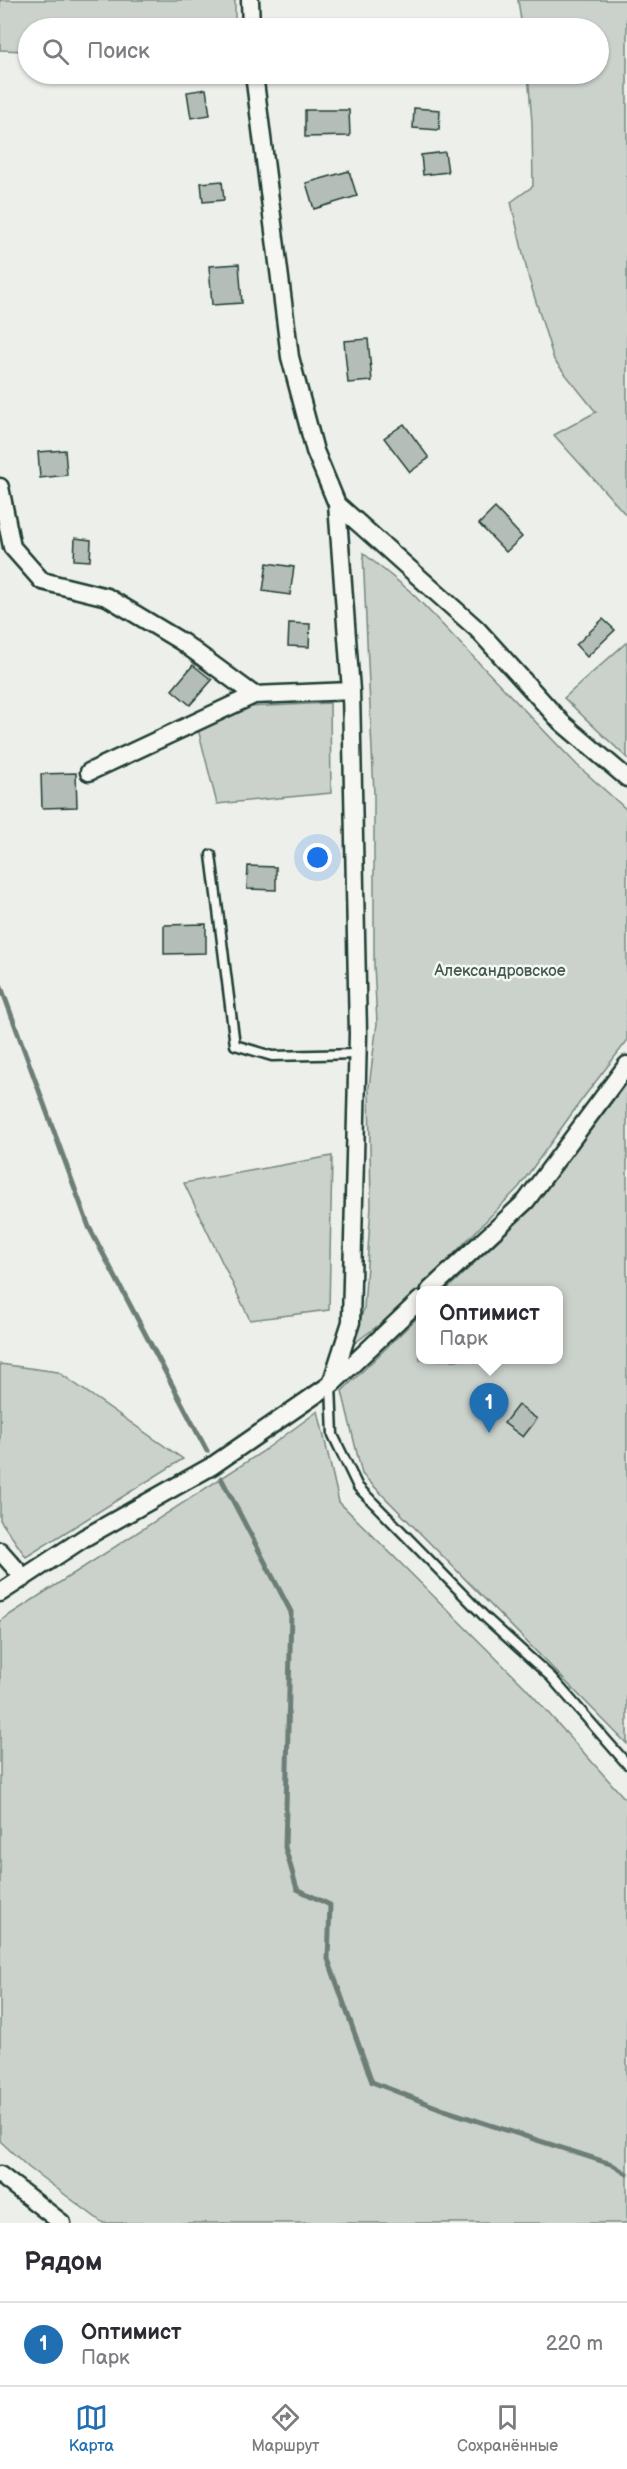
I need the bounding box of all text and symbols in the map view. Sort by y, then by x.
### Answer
search box [18,18,609,84]
icon: search [39,35,72,68]
text: Поиск [87,38,150,65]
your location [303,843,332,872]
park label: Александровское [433,962,566,981]
popup [416,1286,563,1364]
text: Оптимист [439,1300,540,1327]
text: Парк [439,1327,488,1351]
pin: 1 [470,1384,508,1433]
text: Рядом [24,2247,102,2278]
text: Оптимист [81,2319,182,2346]
text: 1 [39,2332,48,2356]
text: 220 m [546,2332,603,2356]
text: Парк [81,2346,130,2370]
tab: Карта [69,2401,114,2456]
tab: Маршрут [251,2401,320,2456]
tab: Сохранённые [457,2401,558,2456]

